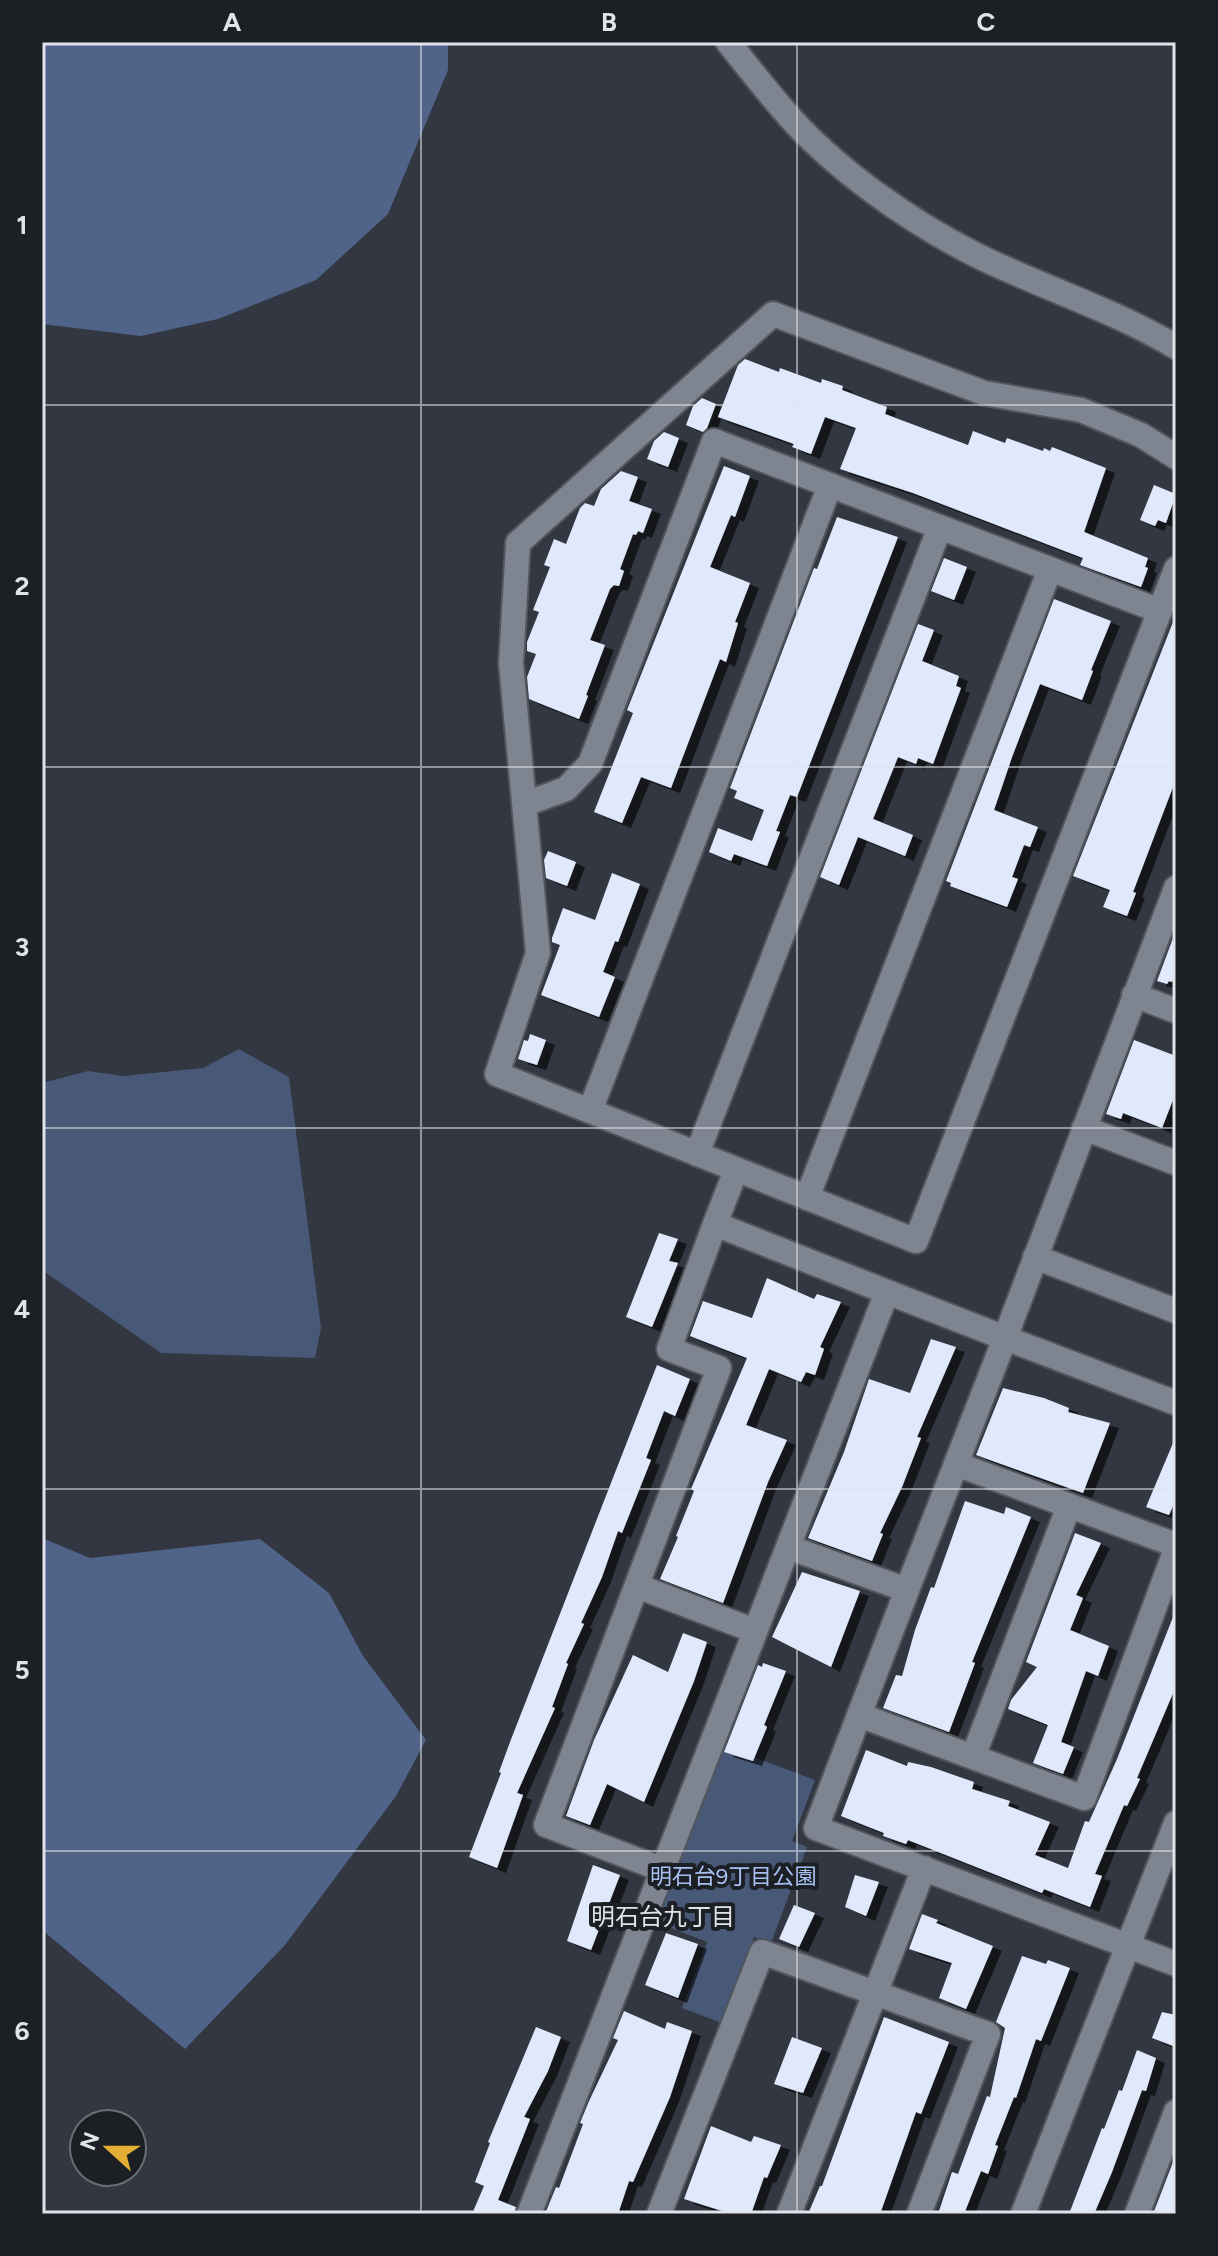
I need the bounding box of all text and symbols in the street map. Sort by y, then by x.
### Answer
text: A [223,6,242,38]
text: B [601,6,617,38]
text: C [977,6,996,38]
text: 1 [17,209,27,241]
text: 2 [14,570,30,602]
text: 3 [15,931,29,963]
text: 4 [14,1293,30,1325]
text: 5 [14,1654,30,1686]
park label: 明石台9丁目公園 [650,1863,816,1890]
district label: 明石台九丁目 [591,1902,735,1931]
text: 6 [14,2015,30,2047]
north arrow [68,2108,148,2188]
text: N [74,2128,105,2154]

